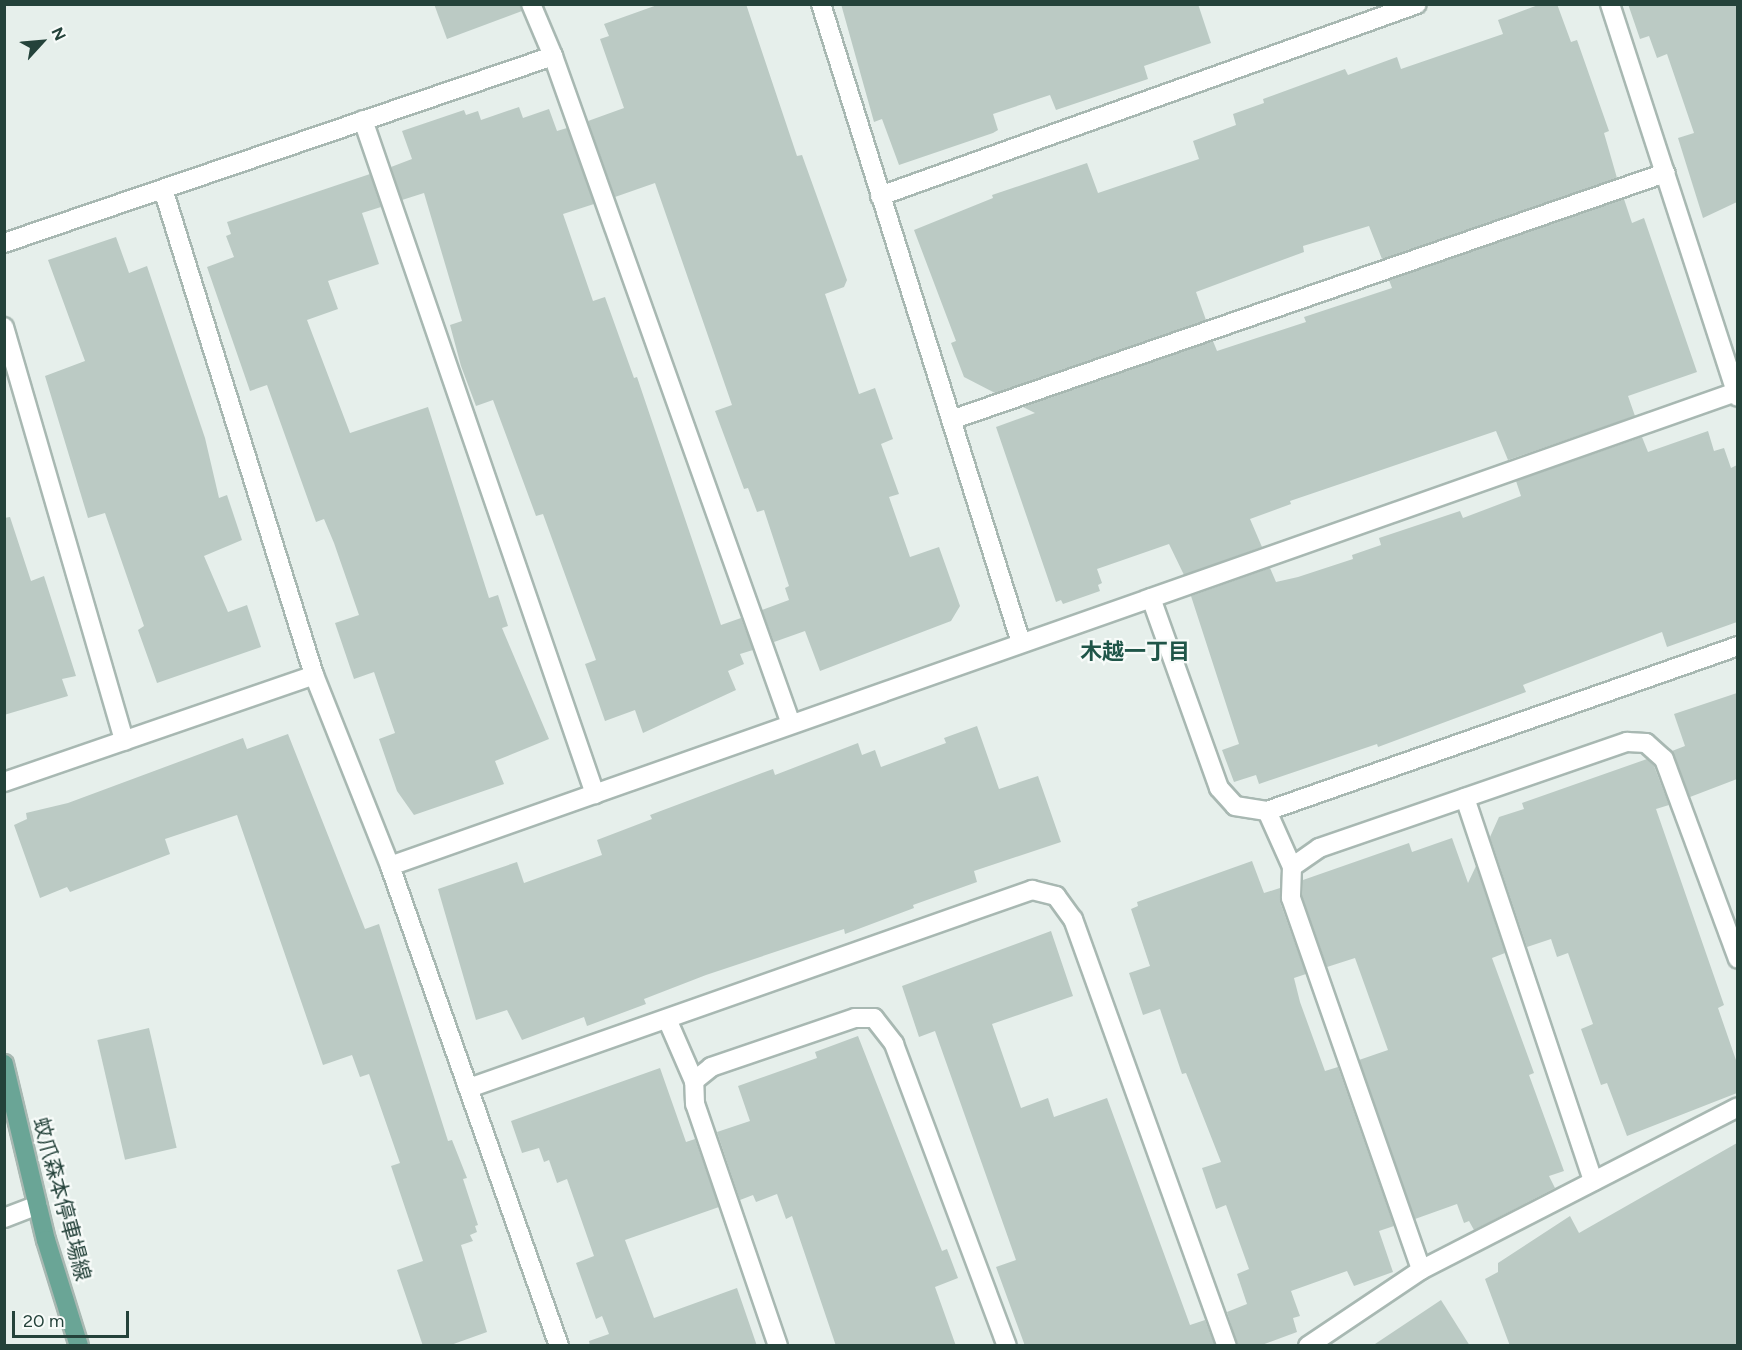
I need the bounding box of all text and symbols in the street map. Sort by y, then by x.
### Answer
north arrow [12,12,72,72]
text: N [47,24,70,44]
district label: 木越一丁目 [1080,639,1190,665]
street label: 蚊爪森本停車場線 [28,1115,96,1283]
scale bar [15,1299,132,1337]
text: 20 m [23,1310,64,1332]

